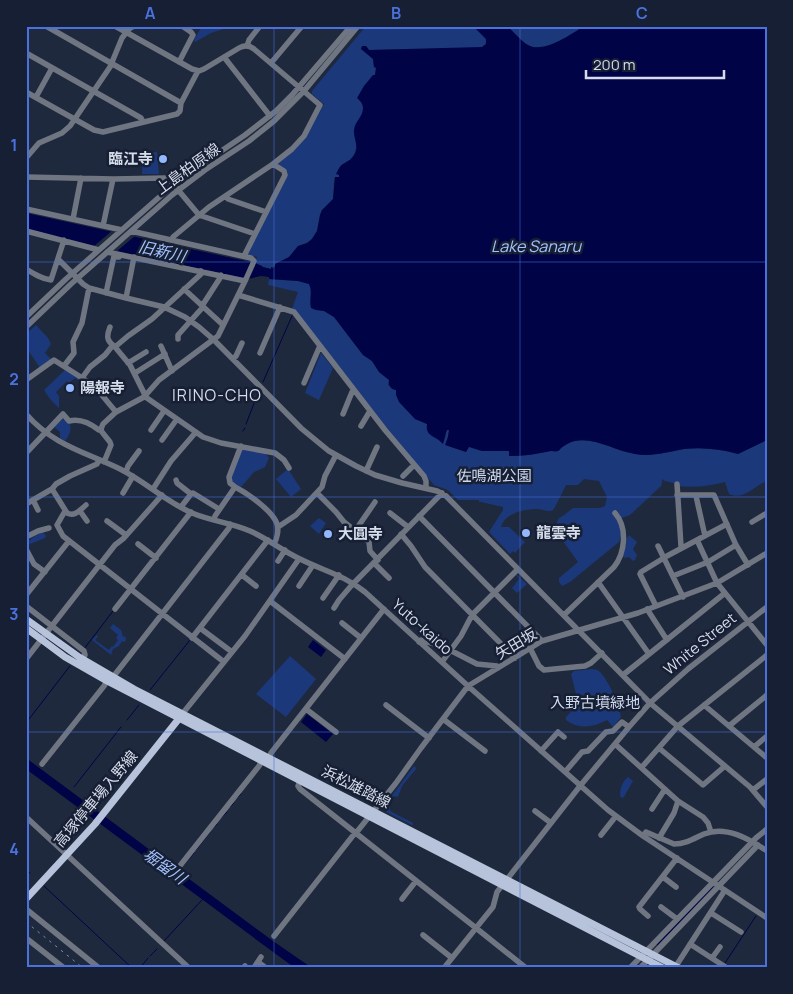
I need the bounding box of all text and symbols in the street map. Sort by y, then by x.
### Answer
text: A [145,2,156,24]
text: B [391,2,401,24]
text: C [636,2,648,24]
scale bar [586,48,723,80]
text: 200 m [593,54,636,75]
text: 1 [10,134,18,156]
street label: 上島柏原線 [151,138,224,199]
place label: 臨江寺 [108,148,153,169]
marker: 臨江寺 [157,153,169,165]
water label: 旧新川 [136,235,190,268]
water label: Lake Sanaru [491,235,582,257]
text: 2 [9,368,19,390]
place label: 陽報寺 [80,377,125,398]
marker: 陽報寺 [64,382,76,394]
district label: IRINO-CHO [172,384,262,406]
park label: 佐鳴湖公園 [456,465,532,486]
place label: 龍雲寺 [536,522,581,543]
place label: 大圓寺 [338,523,383,544]
marker: 龍雲寺 [520,527,532,539]
marker: 大圓寺 [322,528,334,540]
street label: Yuto-kaido [388,594,457,659]
text: 3 [9,603,19,625]
street label: White Street [659,608,740,679]
street label: 矢田坂 [491,623,540,664]
park label: 入野古墳緑地 [550,692,640,713]
street label: 高塚停車場入野線 [49,746,142,851]
street label: 浜松雄踏線 [318,760,394,813]
text: 4 [9,838,19,860]
water label: 堀留川 [139,843,192,890]

